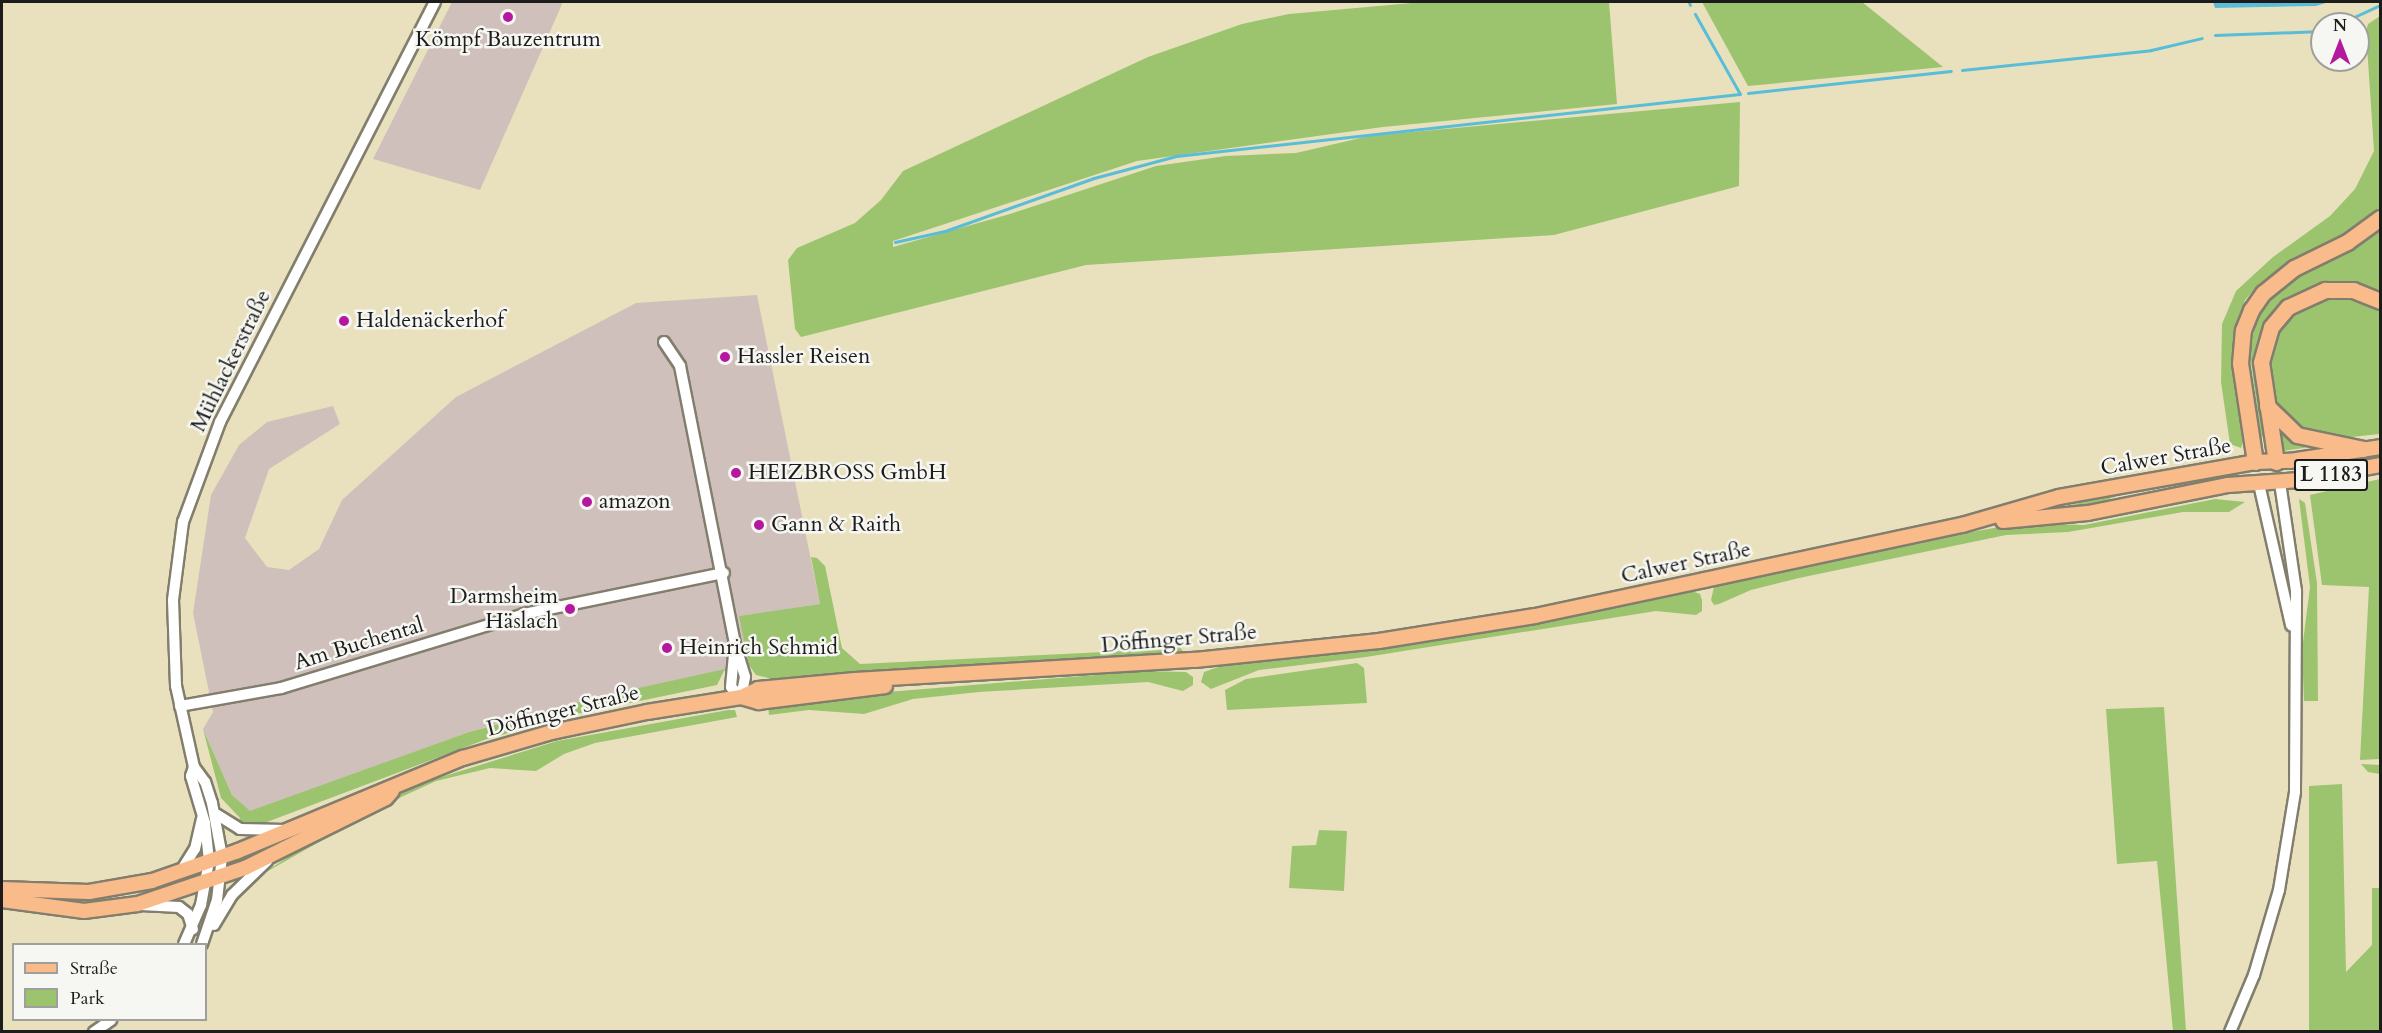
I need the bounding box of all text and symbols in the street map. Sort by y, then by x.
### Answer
marker: Kömpf Bauzentrum [501,10,515,24]
north arrow [2310,12,2370,72]
text: N [2333,15,2347,37]
place label: Kömpf Bauzentrum [415,27,601,53]
street label: Mühlackerstraße [185,286,277,436]
place label: Haldenäckerhof [356,308,504,334]
marker: Haldenäckerhof [337,314,351,328]
place label: Hassler Reisen [737,344,870,370]
marker: Hassler Reisen [718,350,732,364]
street label: Calwer Straße [2099,433,2233,481]
road number: L 1183 [2294,457,2368,493]
place label: HEIZBROSS GmbH [748,460,947,486]
marker: HEIZBROSS GmbH [729,466,743,480]
place label: amazon [599,489,671,515]
marker: amazon [580,495,594,509]
place label: Gann & Raith [771,512,901,538]
marker: Gann & Raith [752,518,766,532]
street label: Calwer Straße [1619,536,1753,590]
place label: Darmsheim Häslach [450,583,558,634]
marker: Darmsheim Häslach [563,602,577,616]
street label: Am Buchental [291,612,427,676]
street label: Döffinger Straße [1100,619,1258,659]
place label: Heinrich Schmid [679,635,838,661]
marker: Heinrich Schmid [660,641,674,655]
street label: Döffinger Straße [484,679,642,743]
legend [12,943,207,1021]
text: Straße [70,956,118,981]
text: Park [70,986,105,1011]

